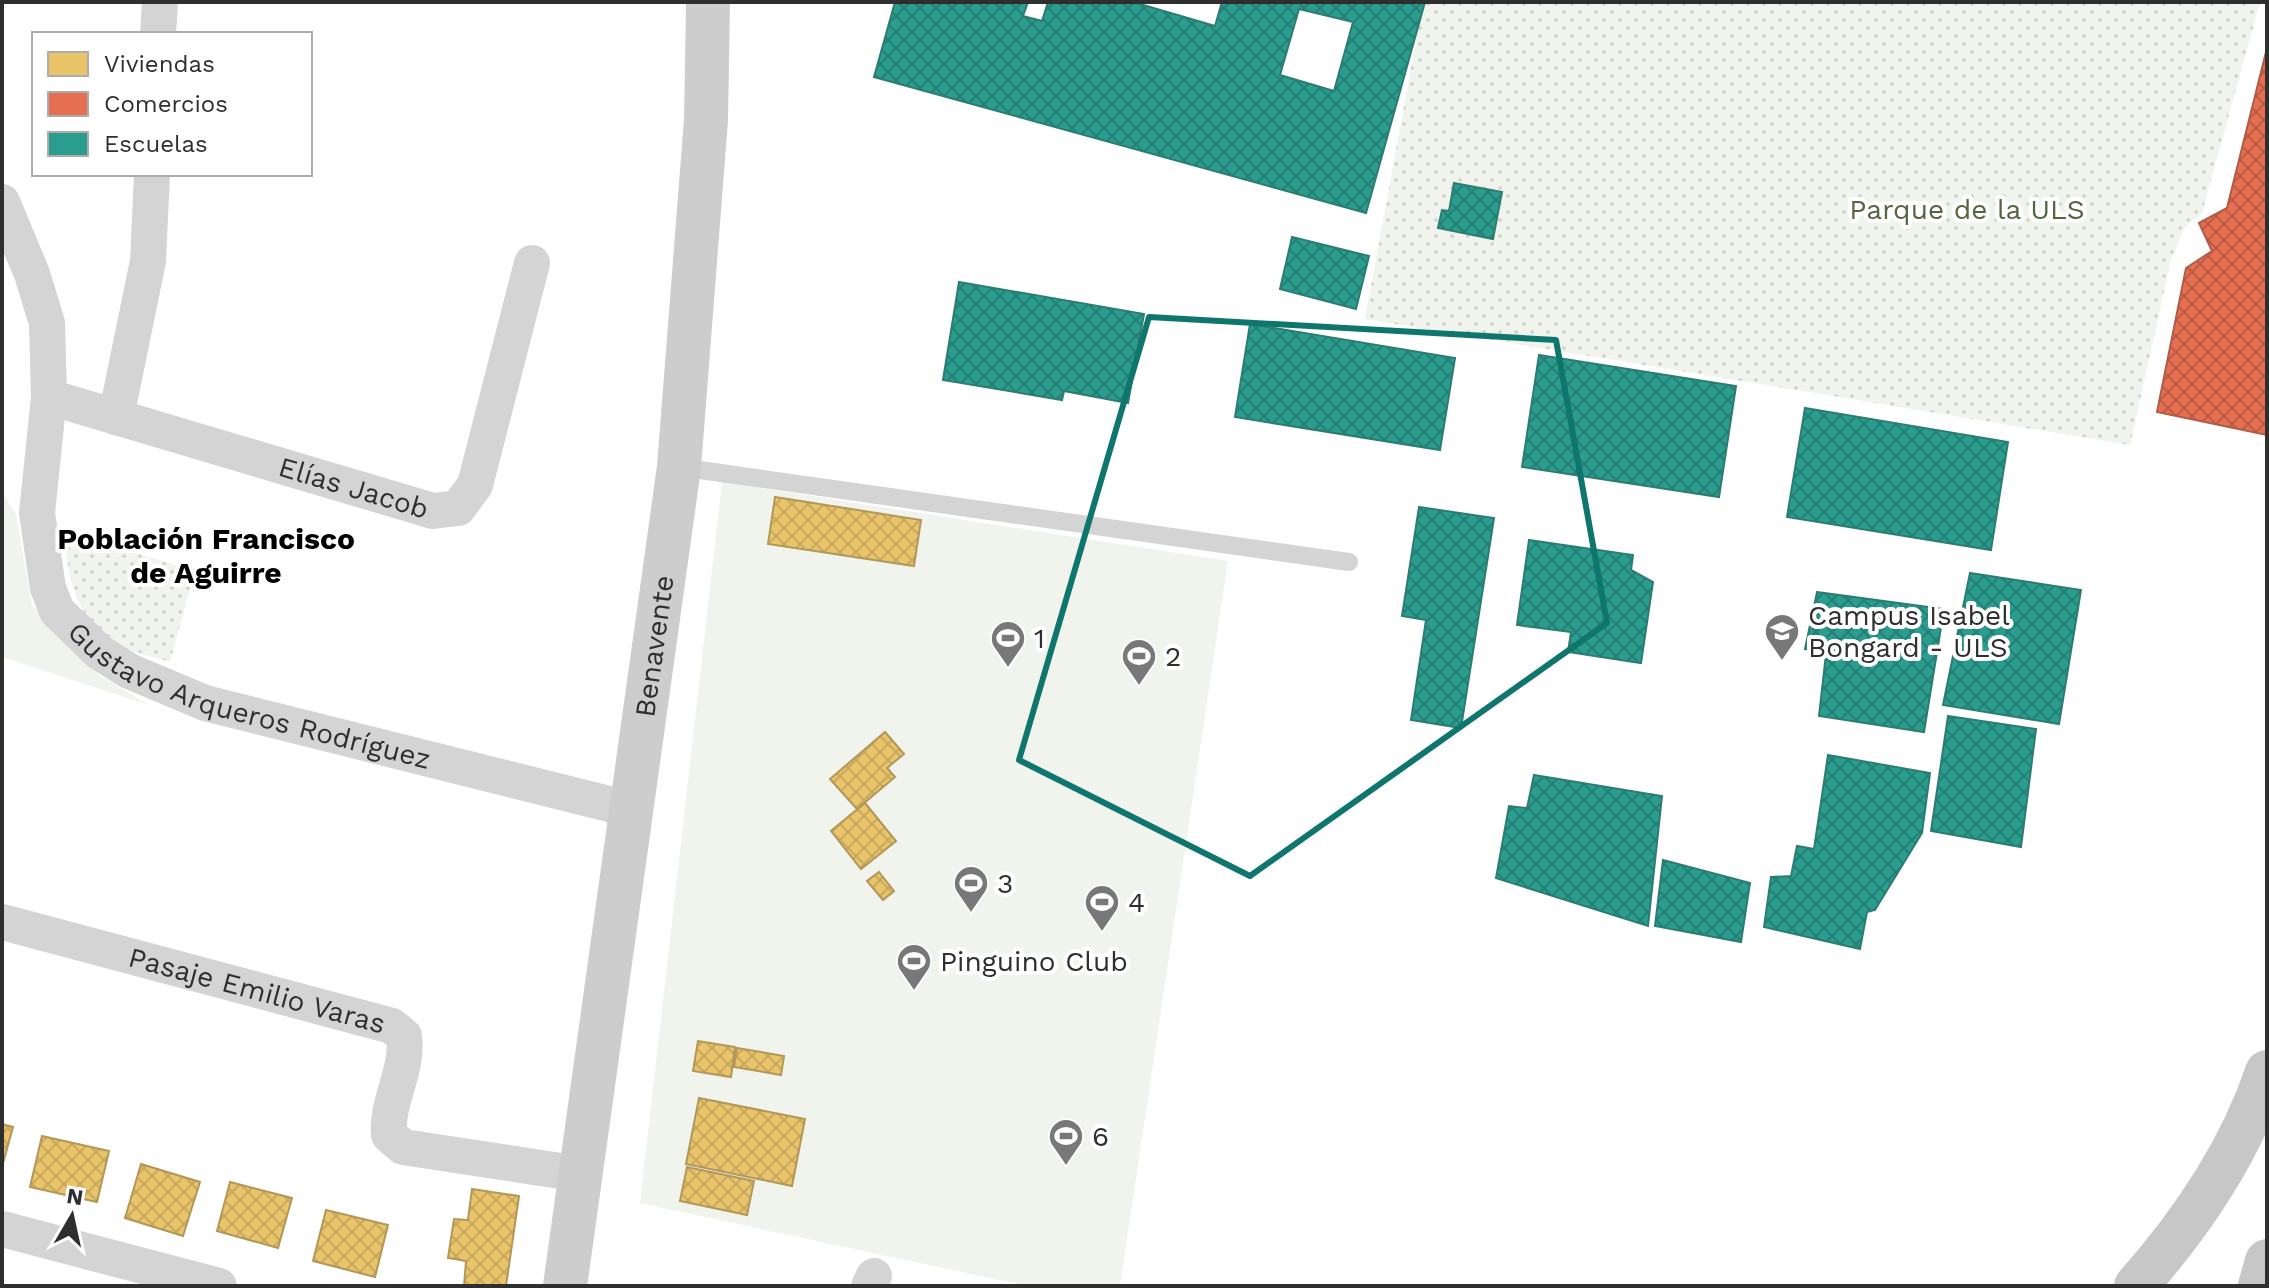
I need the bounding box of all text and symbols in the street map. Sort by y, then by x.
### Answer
legend [32,32,312,176]
text: Viviendas [104,50,215,78]
text: Comercios [104,90,228,118]
text: Escuelas [104,130,208,158]
park label: Parque de la ULS [1849,193,2085,226]
street label: Elías Jacob [275,450,433,526]
district label: Población Francisco de Aguirre [57,521,355,590]
street label: Benavente [628,573,681,719]
place label: Campus Isabel Bongard - ULS [1808,599,2010,664]
school or university icon: Campus Isabel Bongard - ULS [1763,612,1801,662]
street label: Gustavo Arqueros Rodríguez [61,615,434,776]
sports icon: 1 [989,619,1027,669]
place label: 1 [1034,622,1045,655]
sports icon: 2 [1120,637,1158,687]
place label: 2 [1165,640,1181,673]
sports icon: 3 [952,864,990,914]
place label: 3 [997,867,1013,900]
sports icon: 4 [1083,883,1121,933]
place label: 4 [1128,886,1145,919]
street label: Pasaje Emilio Varas [125,941,389,1040]
sports icon: Pinguino Club [895,942,933,992]
place label: Pinguino Club [940,945,1128,978]
sports icon: 6 [1047,1117,1085,1167]
place label: 6 [1092,1120,1109,1153]
north arrow [32,1176,112,1256]
text: N [65,1183,85,1210]

